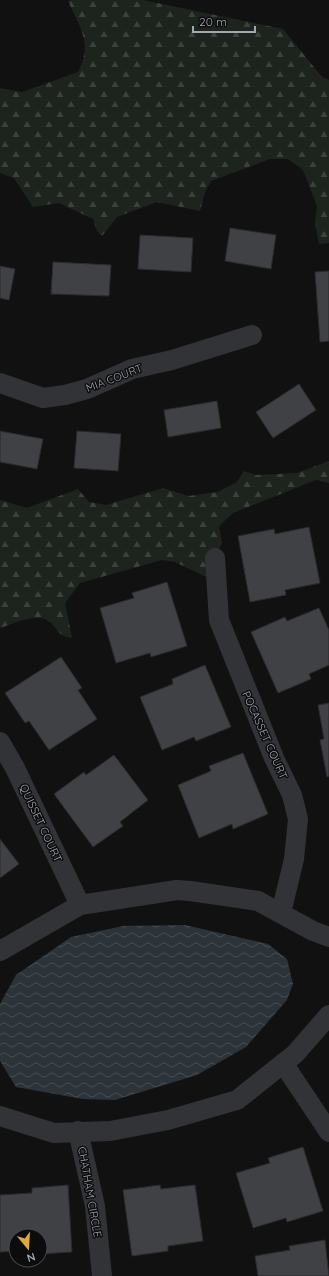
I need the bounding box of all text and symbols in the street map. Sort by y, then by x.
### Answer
scale bar [193,8,255,34]
text: 20 m [199,14,227,29]
street label: MIA COURT [84,361,145,395]
street label: POCASSET COURT [239,689,291,781]
street label: QUISSET COURT [17,782,65,865]
street label: CHATHAM CIRCLE [75,1146,105,1238]
north arrow [8,1228,48,1268]
text: N [25,1250,37,1265]

